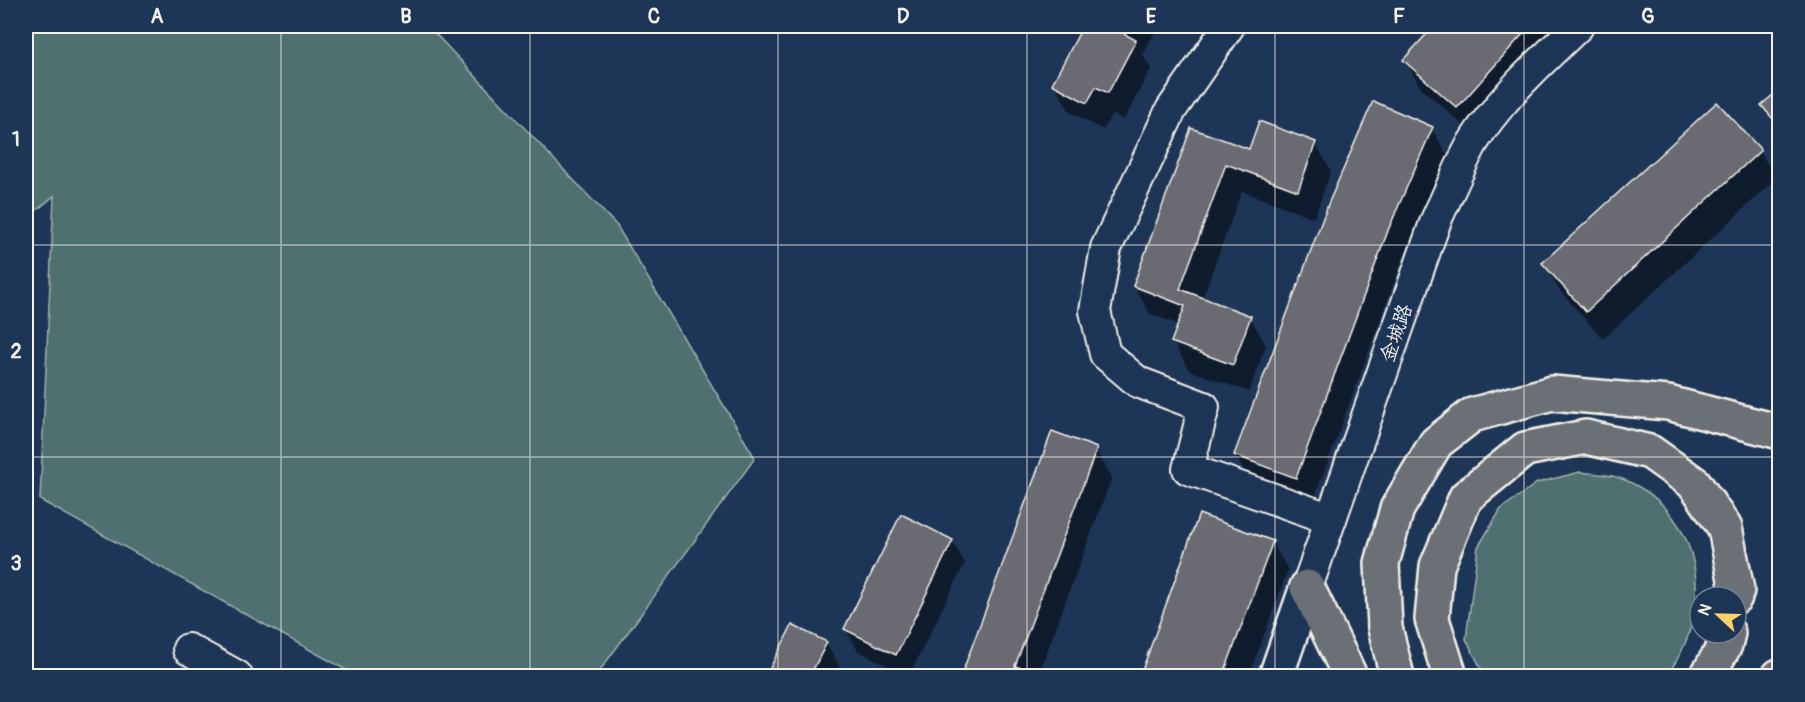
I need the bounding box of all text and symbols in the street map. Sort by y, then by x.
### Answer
text: A [151,4,164,29]
text: B [400,4,412,29]
text: C [648,4,660,29]
text: D [897,4,910,29]
text: E [1146,4,1157,29]
text: F [1393,4,1405,29]
text: G [1641,4,1655,29]
text: 1 [12,127,20,152]
street label: 金城路 [1374,300,1418,365]
text: 2 [10,339,22,364]
text: 3 [10,551,22,576]
north arrow [1688,585,1748,645]
text: N [1694,601,1716,619]

